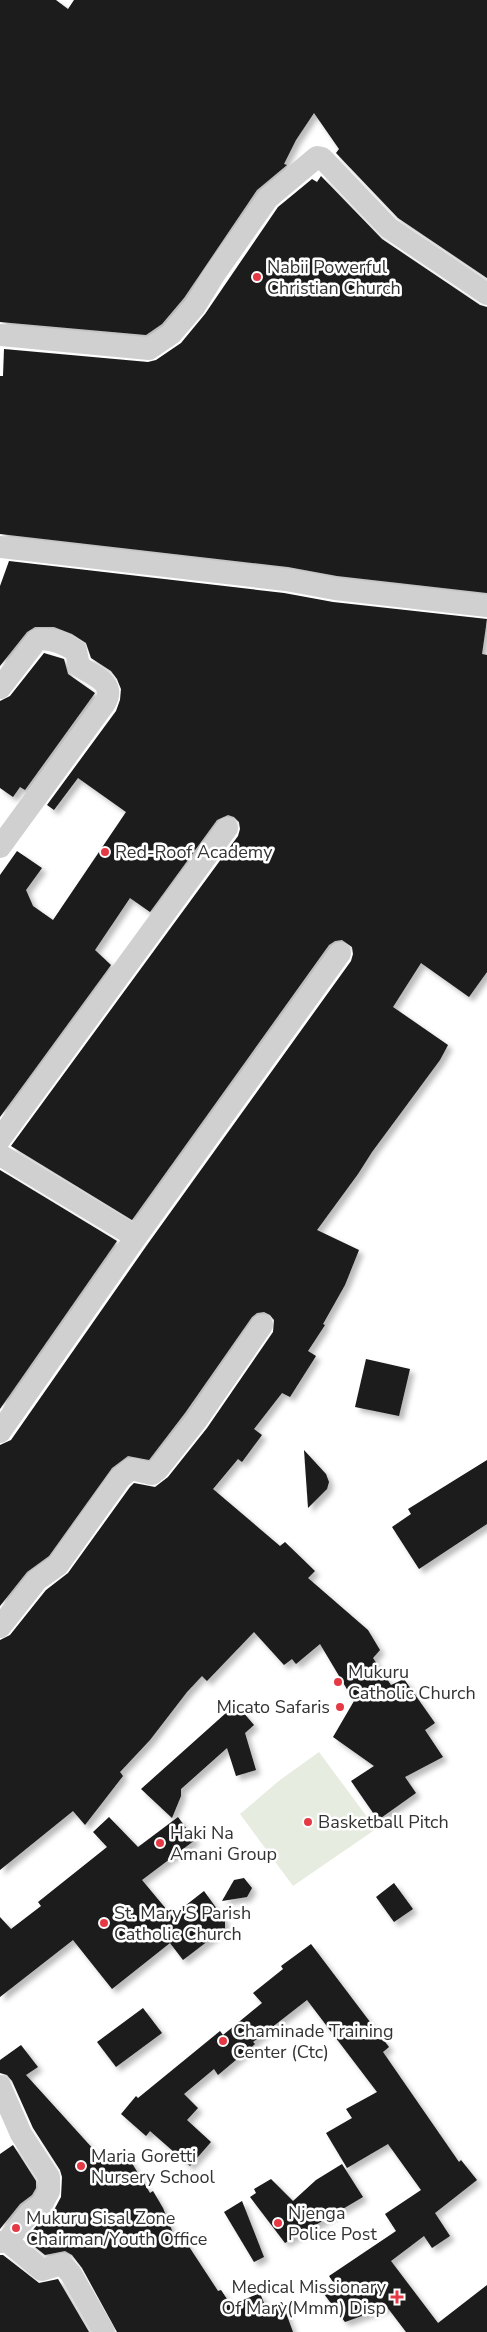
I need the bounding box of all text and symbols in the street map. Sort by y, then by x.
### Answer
place label: Nabii Powerful Christian Church [267,255,401,300]
marker: Nabii Powerful Christian Church [251,271,263,283]
place label: Red-Roof Academy [115,840,273,864]
marker: Red-Roof Academy [99,846,111,858]
place label: Mukuru Catholic Church [348,1660,476,1705]
marker: Mukuru Catholic Church [332,1676,344,1688]
place label: Micato Safaris [216,1695,330,1719]
marker: Micato Safaris [334,1701,346,1713]
place label: Basketball Pitch [318,1810,449,1834]
marker: Basketball Pitch [302,1816,314,1828]
place label: Haki Na Amani Group [170,1821,277,1866]
marker: Haki Na Amani Group [154,1837,166,1849]
place label: St. Mary'S Parish Catholic Church [114,1901,251,1946]
marker: St. Mary'S Parish Catholic Church [98,1917,110,1929]
place label: Chaminade Training Center (Ctc) [233,2019,394,2064]
marker: Chaminade Training Center (Ctc) [217,2035,229,2047]
place label: Maria Goretti Nursery School [91,2144,216,2189]
marker: Maria Goretti Nursery School [75,2160,87,2172]
place label: Njenga Police Post [288,2201,377,2246]
place label: Mukuru Sisal Zone Chairman/Youth Office [26,2206,207,2251]
marker: Njenga Police Post [272,2217,284,2229]
marker: Mukuru Sisal Zone Chairman/Youth Office [10,2222,22,2234]
place label: Medical Missionary Of Mary(Mmm) Disp [221,2275,387,2320]
marker: Medical Missionary Of Mary(Mmm) Disp [390,2290,404,2304]

